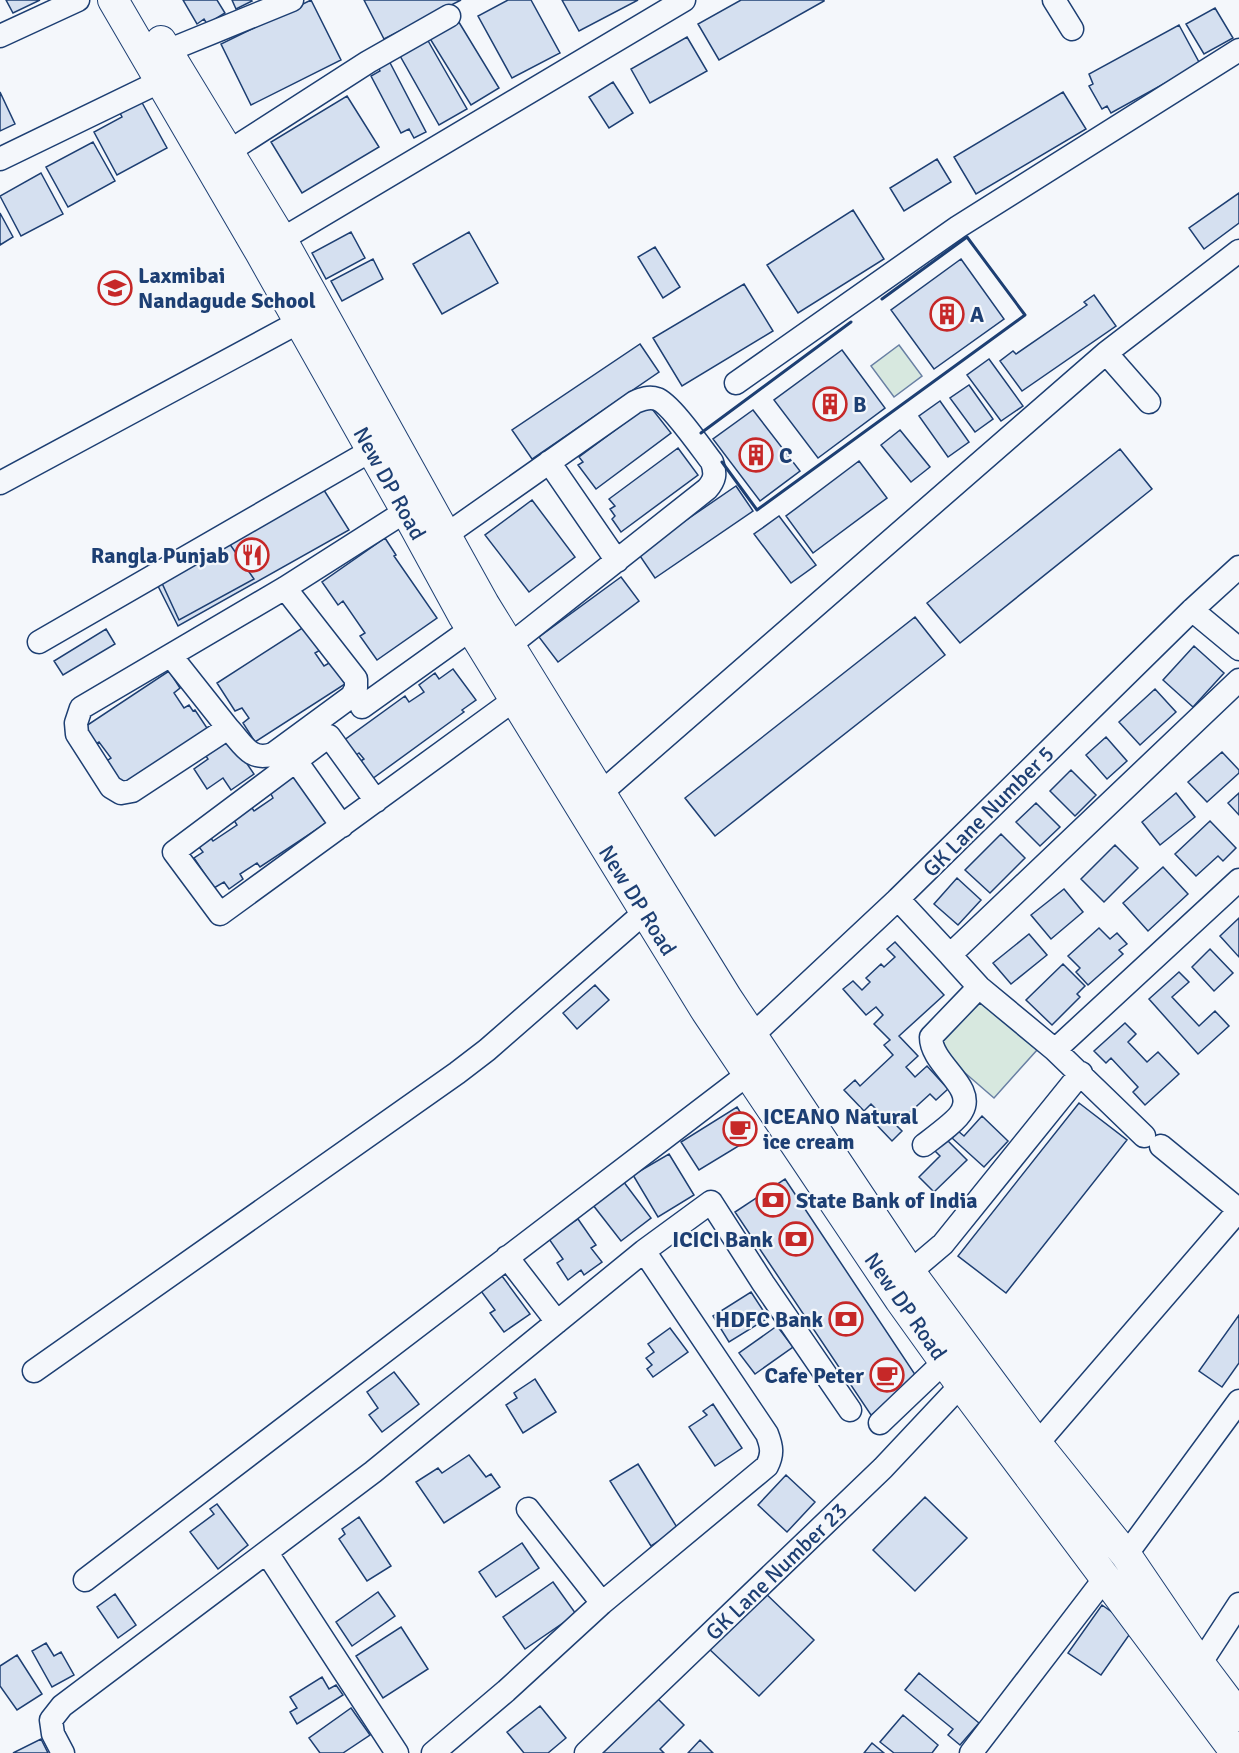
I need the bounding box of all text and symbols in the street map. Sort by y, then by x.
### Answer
place label: Laxmibai Nandagude School [138,262,316,314]
school or university icon: Laxmibai Nandagude School [97,270,133,306]
building icon: A [929,296,965,332]
place label: A [970,301,984,328]
building icon: B [812,386,848,422]
place label: B [853,391,867,418]
street label: New DP Road [347,422,432,544]
building icon: C [738,437,774,473]
place label: C [779,442,792,469]
restaurant icon: Rangla Punjab [234,537,270,573]
place label: Rangla Punjab [91,542,229,569]
street label: GK Lane Number 5 [917,740,1060,883]
street label: New DP Road [593,840,682,960]
place label: ICEANO Natural ice cream [763,1103,918,1155]
cafe icon: ICEANO Natural ice cream [722,1111,758,1147]
bank icon: State Bank of India [755,1182,791,1218]
place label: State Bank of India [796,1187,978,1214]
bank icon: ICICI Bank [778,1221,814,1257]
place label: ICICI Bank [672,1226,773,1253]
street label: New DP Road [859,1247,953,1365]
bank icon: HDFC Bank [828,1301,864,1337]
place label: HDFC Bank [715,1306,823,1333]
cafe icon: Cafe Peter [869,1357,905,1393]
place label: Cafe Peter [765,1362,864,1389]
street label: GK Lane Number 23 [700,1497,853,1646]

